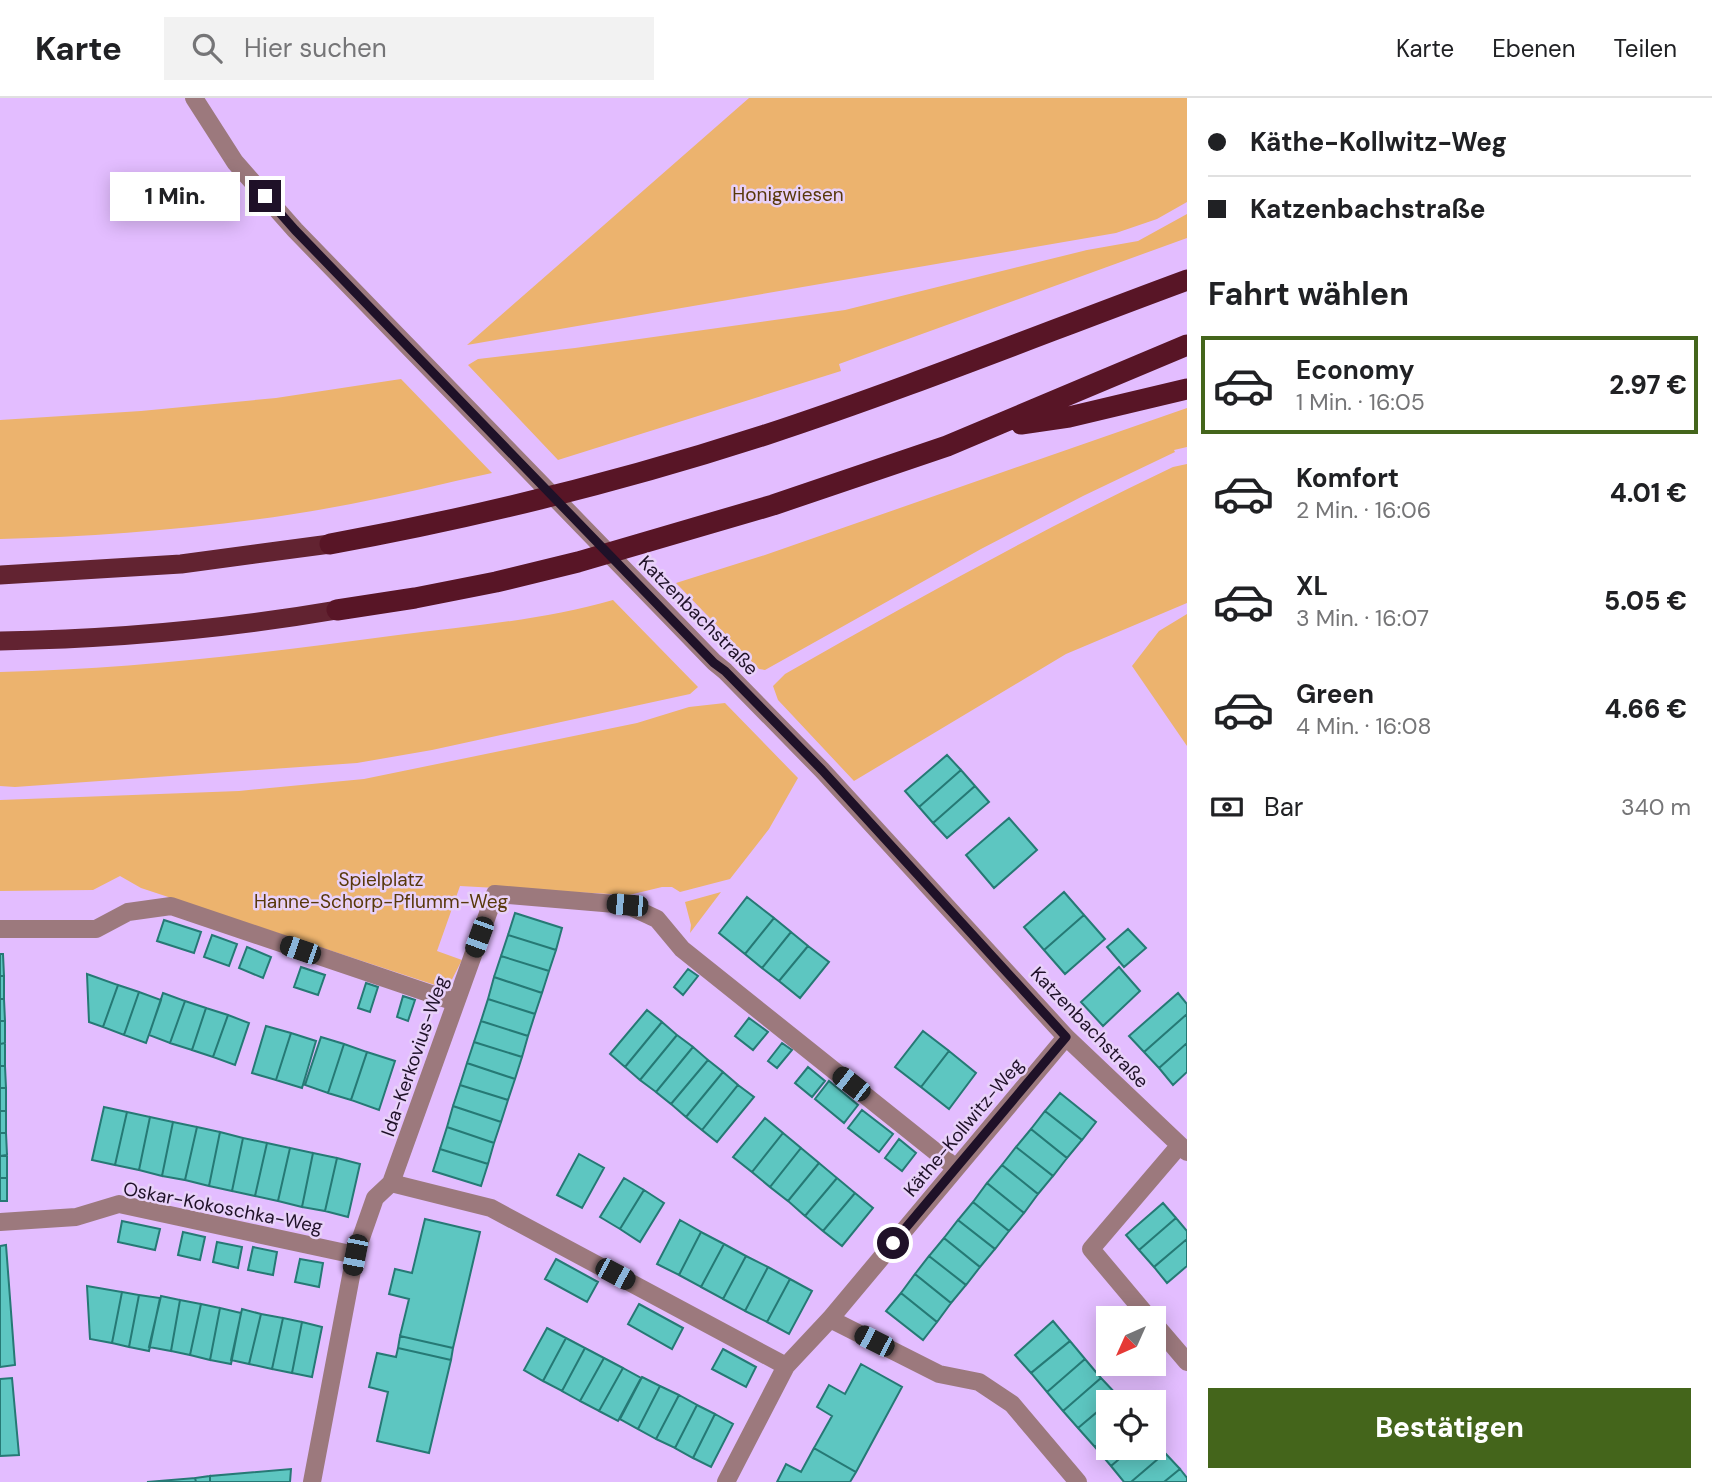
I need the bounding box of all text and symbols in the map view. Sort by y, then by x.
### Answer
search box [164,17,654,80]
text: Karte [35,27,122,70]
icon: search [188,29,226,67]
text: Hier suchen [244,31,387,65]
text: Karte [1396,33,1454,64]
text: Ebenen [1492,33,1576,64]
text: Teilen [1614,33,1677,64]
text: Käthe-Kollwitz-Weg [1250,125,1507,159]
callout: 1 Min. [111,172,240,220]
route end [249,180,281,212]
text: 1 Min. [145,181,205,211]
park label: Honigwiesen [732,182,844,207]
text: Katzenbachstraße [1250,192,1486,226]
text: Fahrt wählen [1208,273,1409,315]
text: Economy [1296,353,1414,387]
icon: car [1212,354,1275,417]
text: 2.97 € [1609,368,1687,402]
text: 1 Min. · 16:05 [1296,387,1425,417]
text: Komfort [1296,461,1399,495]
icon: car [1212,462,1275,525]
text: 4.01 € [1610,476,1687,510]
text: 2 Min. · 16:06 [1296,495,1431,525]
street label: Katzenbachstraße [633,550,764,681]
text: XL [1296,569,1328,603]
icon: car [1212,570,1275,633]
text: 5.05 € [1604,584,1687,618]
text: 3 Min. · 16:07 [1296,603,1429,633]
text: Green [1296,677,1374,711]
icon: car [1212,678,1275,741]
text: 4.66 € [1604,692,1687,726]
text: 4 Min. · 16:08 [1296,711,1431,741]
icon: cash [1208,788,1246,826]
text: Bar [1264,790,1303,824]
text: 340 m [1621,792,1691,822]
park label: Spielplatz Hanne-Schorp-Pflumm-Weg [254,867,508,914]
car [606,893,649,917]
car [462,914,497,960]
car [277,933,324,967]
street label: Katzenbachstraße [1025,961,1154,1093]
street label: Ida-Kerkovius-Weg [375,972,454,1140]
street label: Käthe-Kollwitz-Weg [898,1052,1029,1202]
car [828,1063,875,1105]
street label: Oskar-Kokoschka-Weg [121,1176,325,1239]
route start [877,1227,909,1259]
car [341,1232,370,1278]
car [592,1255,639,1293]
north arrow [1096,1306,1166,1376]
map controls [1096,1306,1166,1460]
car [851,1322,898,1360]
button: Bestätigen [1208,1388,1691,1468]
button: locate [1096,1390,1166,1460]

